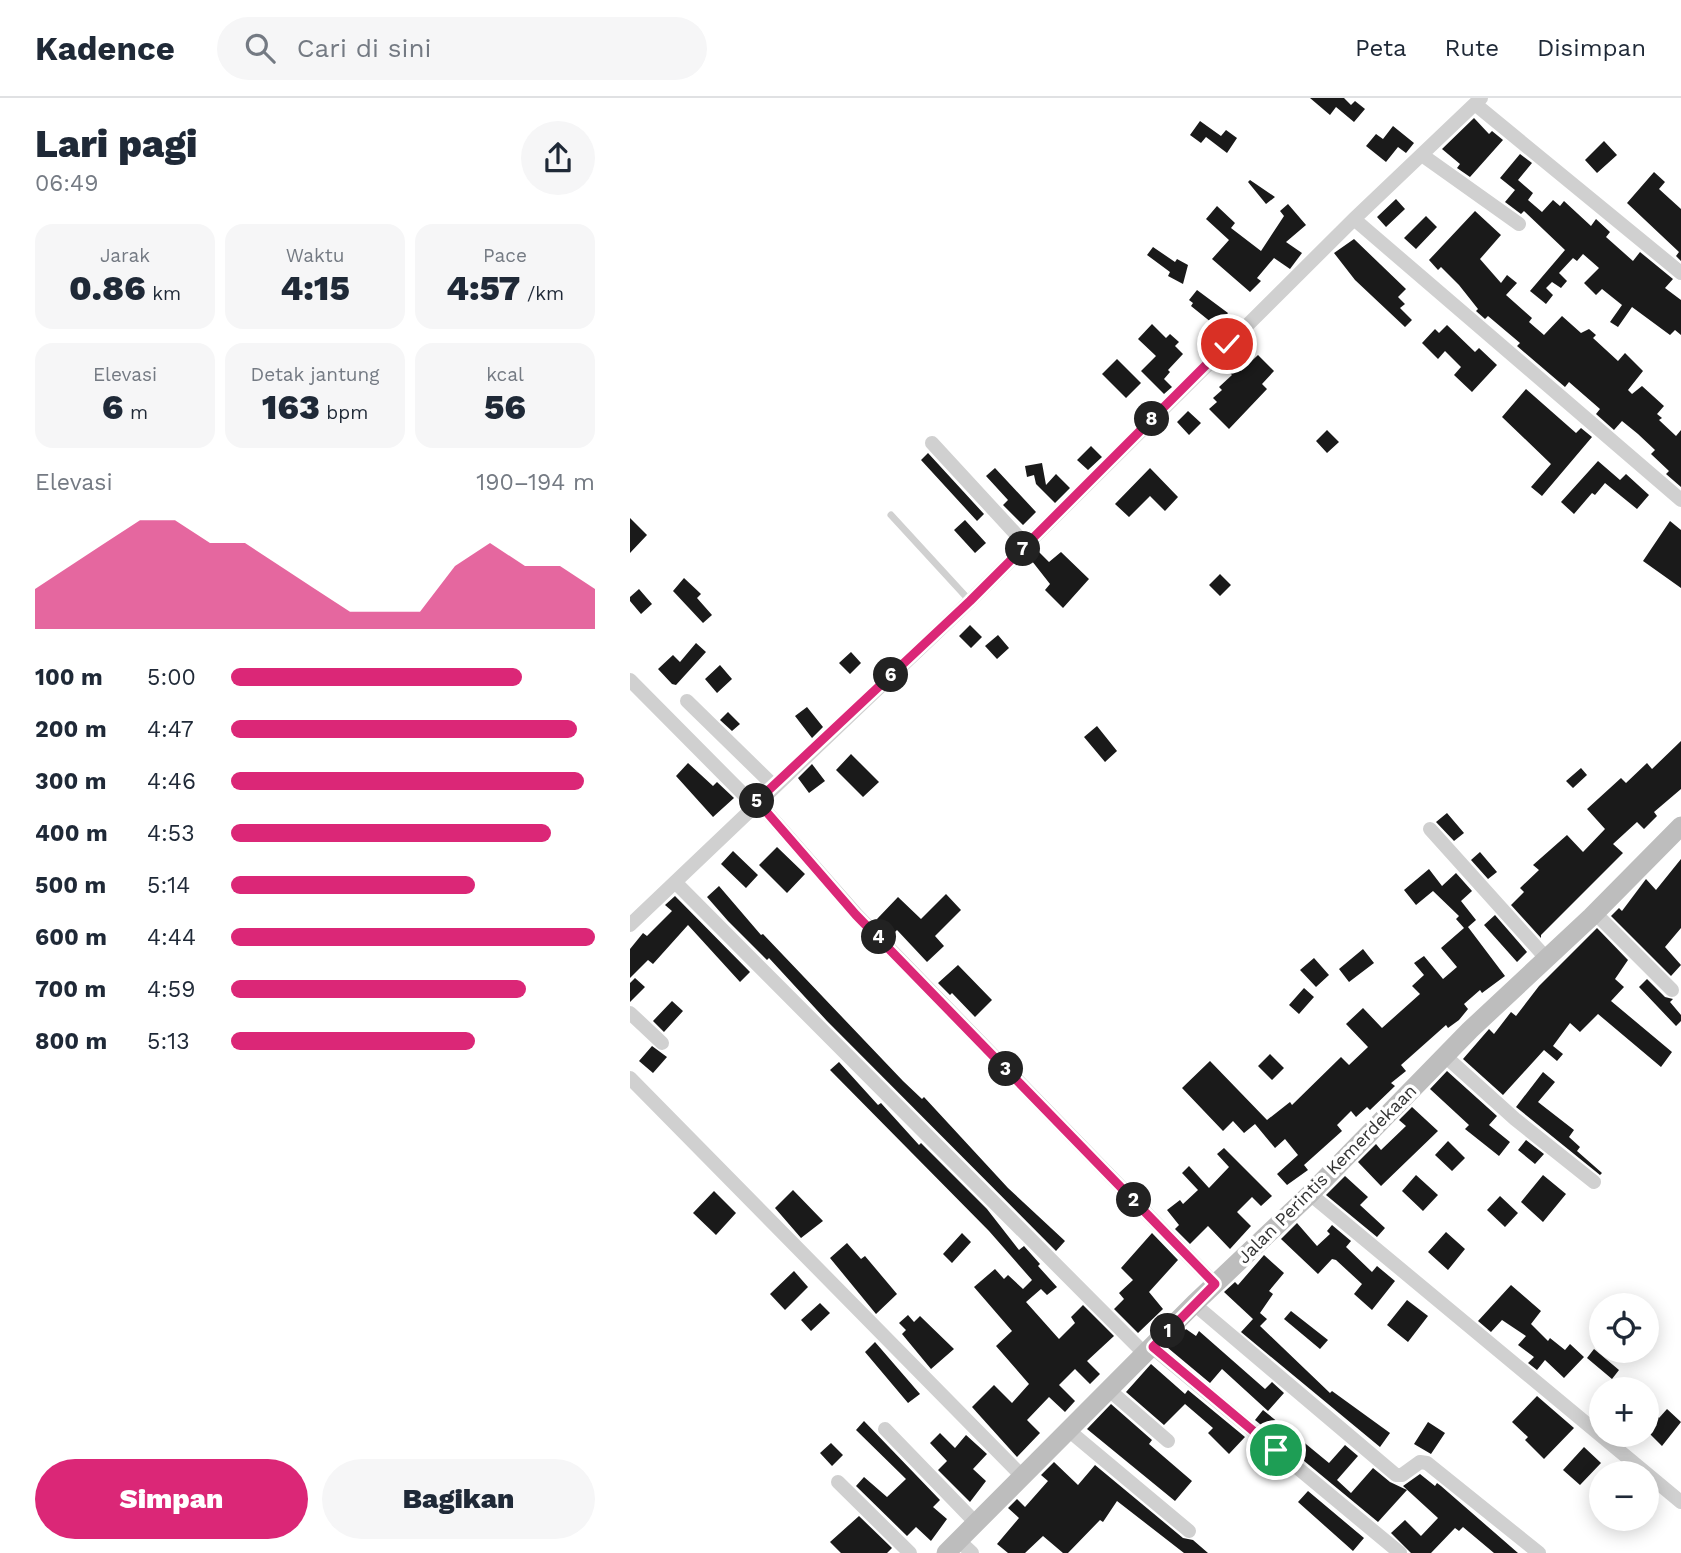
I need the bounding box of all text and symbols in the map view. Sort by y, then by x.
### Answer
search box [217,17,707,80]
text: Kadence [35,29,175,68]
icon: search [241,29,279,67]
text: Cari di sini [297,33,431,63]
text: Peta [1355,34,1407,62]
text: Rute [1445,34,1499,62]
text: Disimpan [1537,34,1646,62]
button: share [521,121,595,195]
text: Lari pagi [35,122,197,166]
text: 06:49 [35,170,98,197]
text: Jarak [100,244,150,267]
text: Waktu [286,244,344,267]
text: Pace [483,244,527,267]
text: 0.86 [69,267,146,309]
text: 4:15 [280,267,350,309]
text: 4:57 [446,267,520,309]
text: km [146,282,181,305]
text: /km [520,282,564,305]
pin [1197,314,1257,374]
icon: check [1208,325,1246,363]
text: Elevasi [93,363,157,386]
text: Detak jantung [251,363,379,386]
text: kcal [486,363,524,386]
text: 6 [102,386,124,428]
text: 163 [262,386,320,428]
text: 56 [484,386,526,428]
text: m [124,401,148,424]
text: bpm [320,401,368,424]
pin: 8 [1134,402,1170,436]
text: 8 [1146,407,1157,430]
text: Elevasi [35,469,113,496]
text: 190–194 m [476,469,595,496]
pin: 7 [1006,532,1040,566]
text: 7 [1017,537,1028,560]
pin: 6 [874,658,908,692]
text: 6 [885,663,896,686]
text: 100 m [35,664,103,691]
text: 5:00 [147,664,196,691]
text: 200 m [35,716,107,743]
text: 4:47 [147,716,194,743]
text: 300 m [35,768,106,795]
text: 4:46 [147,768,196,795]
pin: 5 [740,784,774,818]
text: 5 [751,789,762,812]
text: 400 m [35,820,108,847]
text: 4:53 [147,820,195,847]
text: 500 m [35,872,106,899]
text: 5:14 [147,872,190,899]
pin: 4 [862,920,896,954]
text: 600 m [35,924,107,951]
text: 4:44 [147,924,196,951]
text: 4 [872,925,885,948]
text: 700 m [35,976,106,1003]
text: 4:59 [147,976,195,1003]
text: 800 m [35,1028,107,1055]
text: 5:13 [147,1028,190,1055]
pin: 3 [988,1052,1024,1086]
text: 3 [1000,1057,1011,1080]
street label: Jalan Perintis Kemerdekaan [1233,1080,1421,1268]
pin: 2 [1116,1182,1152,1218]
text: 2 [1128,1188,1139,1211]
map controls [1589,1293,1659,1531]
button: locate [1589,1293,1659,1363]
pin: 1 [1150,1314,1186,1348]
text: 1 [1163,1319,1172,1342]
button: + [1589,1377,1659,1447]
pin [1246,1420,1306,1480]
icon: arrive [1257,1431,1295,1469]
button: Simpan [35,1459,308,1539]
button: Bagikan [322,1459,595,1539]
button: − [1589,1461,1659,1531]

